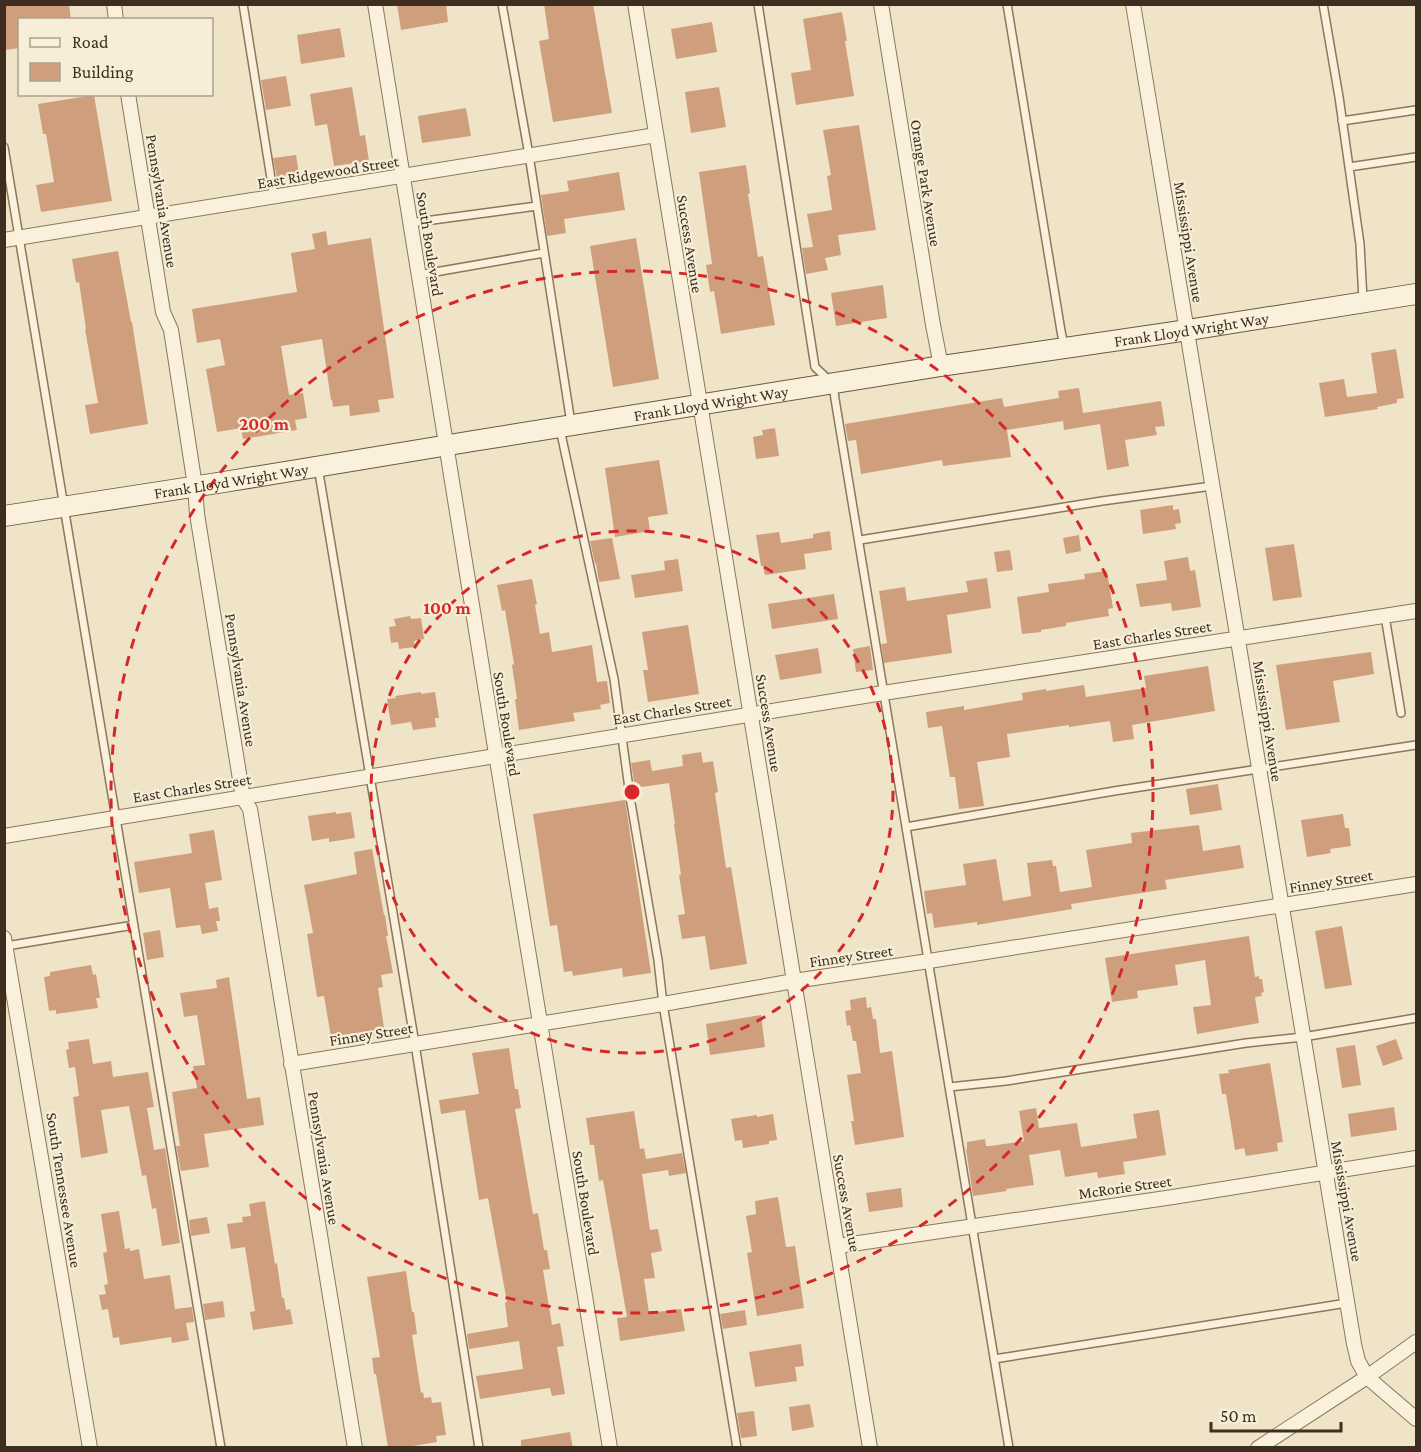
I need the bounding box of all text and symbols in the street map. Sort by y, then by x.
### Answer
legend [18,18,213,96]
text: Road [72,32,109,52]
text: Building [72,62,134,82]
street label: Orange Park Avenue [907,118,944,248]
street label: Pennsylvania Avenue [142,133,181,269]
street label: East Ridgewood Street [256,152,401,193]
street label: Mississippi Avenue [1170,180,1207,304]
street label: South Boulevard [413,191,447,298]
street label: Success Avenue [674,194,706,294]
street label: Frank Lloyd Wright Way [1113,309,1271,349]
street label: Frank Lloyd Wright Way [633,382,790,424]
text: 200 m [239,414,290,434]
street label: Frank Lloyd Wright Way [153,460,310,501]
text: 100 m [423,598,471,618]
street label: Pennsylvania Avenue [221,612,260,748]
street label: East Charles Street [1092,617,1213,653]
street label: Mississippi Avenue [1249,659,1286,783]
street label: South Boulevard [490,671,524,778]
street label: Success Avenue [753,673,785,773]
street label: East Charles Street [612,692,733,728]
street label: East Charles Street [132,770,253,806]
centre of rings [622,782,642,802]
street label: Finney Street [1288,866,1375,897]
street label: Finney Street [808,942,895,971]
street label: Finney Street [328,1019,415,1050]
street label: Pennsylvania Avenue [304,1090,343,1226]
street label: South Tennessee Avenue [43,1111,85,1269]
street label: Mississippi Avenue [1327,1139,1366,1263]
street label: South Boulevard [569,1150,603,1257]
street label: Success Avenue [830,1153,864,1253]
street label: McRorie Street [1077,1172,1173,1202]
scale bar [1211,1395,1342,1433]
text: 50 m [1220,1406,1257,1426]

